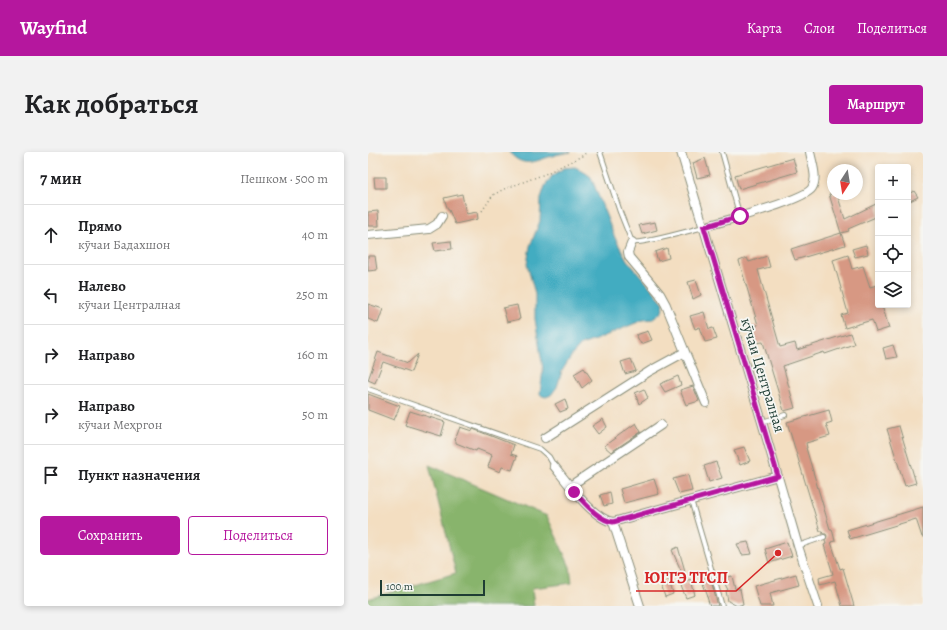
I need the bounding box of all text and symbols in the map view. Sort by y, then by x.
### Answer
text: Wayfind [20,15,87,41]
text: Карта [747,19,782,38]
text: Слои [804,19,835,38]
text: Поделиться [857,19,927,38]
text: Как добраться [24,85,199,123]
button: Маршрут [829,85,923,124]
north arrow [827,164,863,200]
map controls [875,164,911,308]
button: + [875,164,911,200]
text: 7 мин [40,167,82,190]
text: Пешком · 500 m [240,170,328,187]
button: − [875,200,911,236]
route start [731,207,749,225]
text: Прямо [78,216,122,236]
icon: ahead [40,224,62,246]
text: 40 m [302,226,328,243]
text: кӯчаи Бадахшон [78,236,170,253]
button: locate [875,236,911,272]
button: layers [875,272,911,308]
text: Налево [78,276,126,296]
icon: left [40,284,62,306]
text: 250 m [296,286,328,303]
text: кӯчаи Централная [78,296,181,313]
street label: кӯчаи Централная [736,315,790,435]
icon: right [40,344,62,366]
text: Направо [78,345,135,365]
text: 160 m [297,346,328,363]
text: Направо [78,396,135,416]
icon: right [40,404,62,426]
text: 50 m [302,406,328,423]
text: кӯчаи Меҳргон [78,416,162,433]
icon: arrive [40,464,62,486]
text: Пункт назначения [78,465,200,485]
route end [565,483,583,501]
button: Сохранить [40,516,180,555]
button: Поделиться [188,516,328,555]
callout: ЮГГЭ ТГСП [636,563,736,591]
text: ЮГГЭ ТГСП [644,567,728,589]
scale bar [380,578,485,597]
text: 100 m [386,579,413,594]

